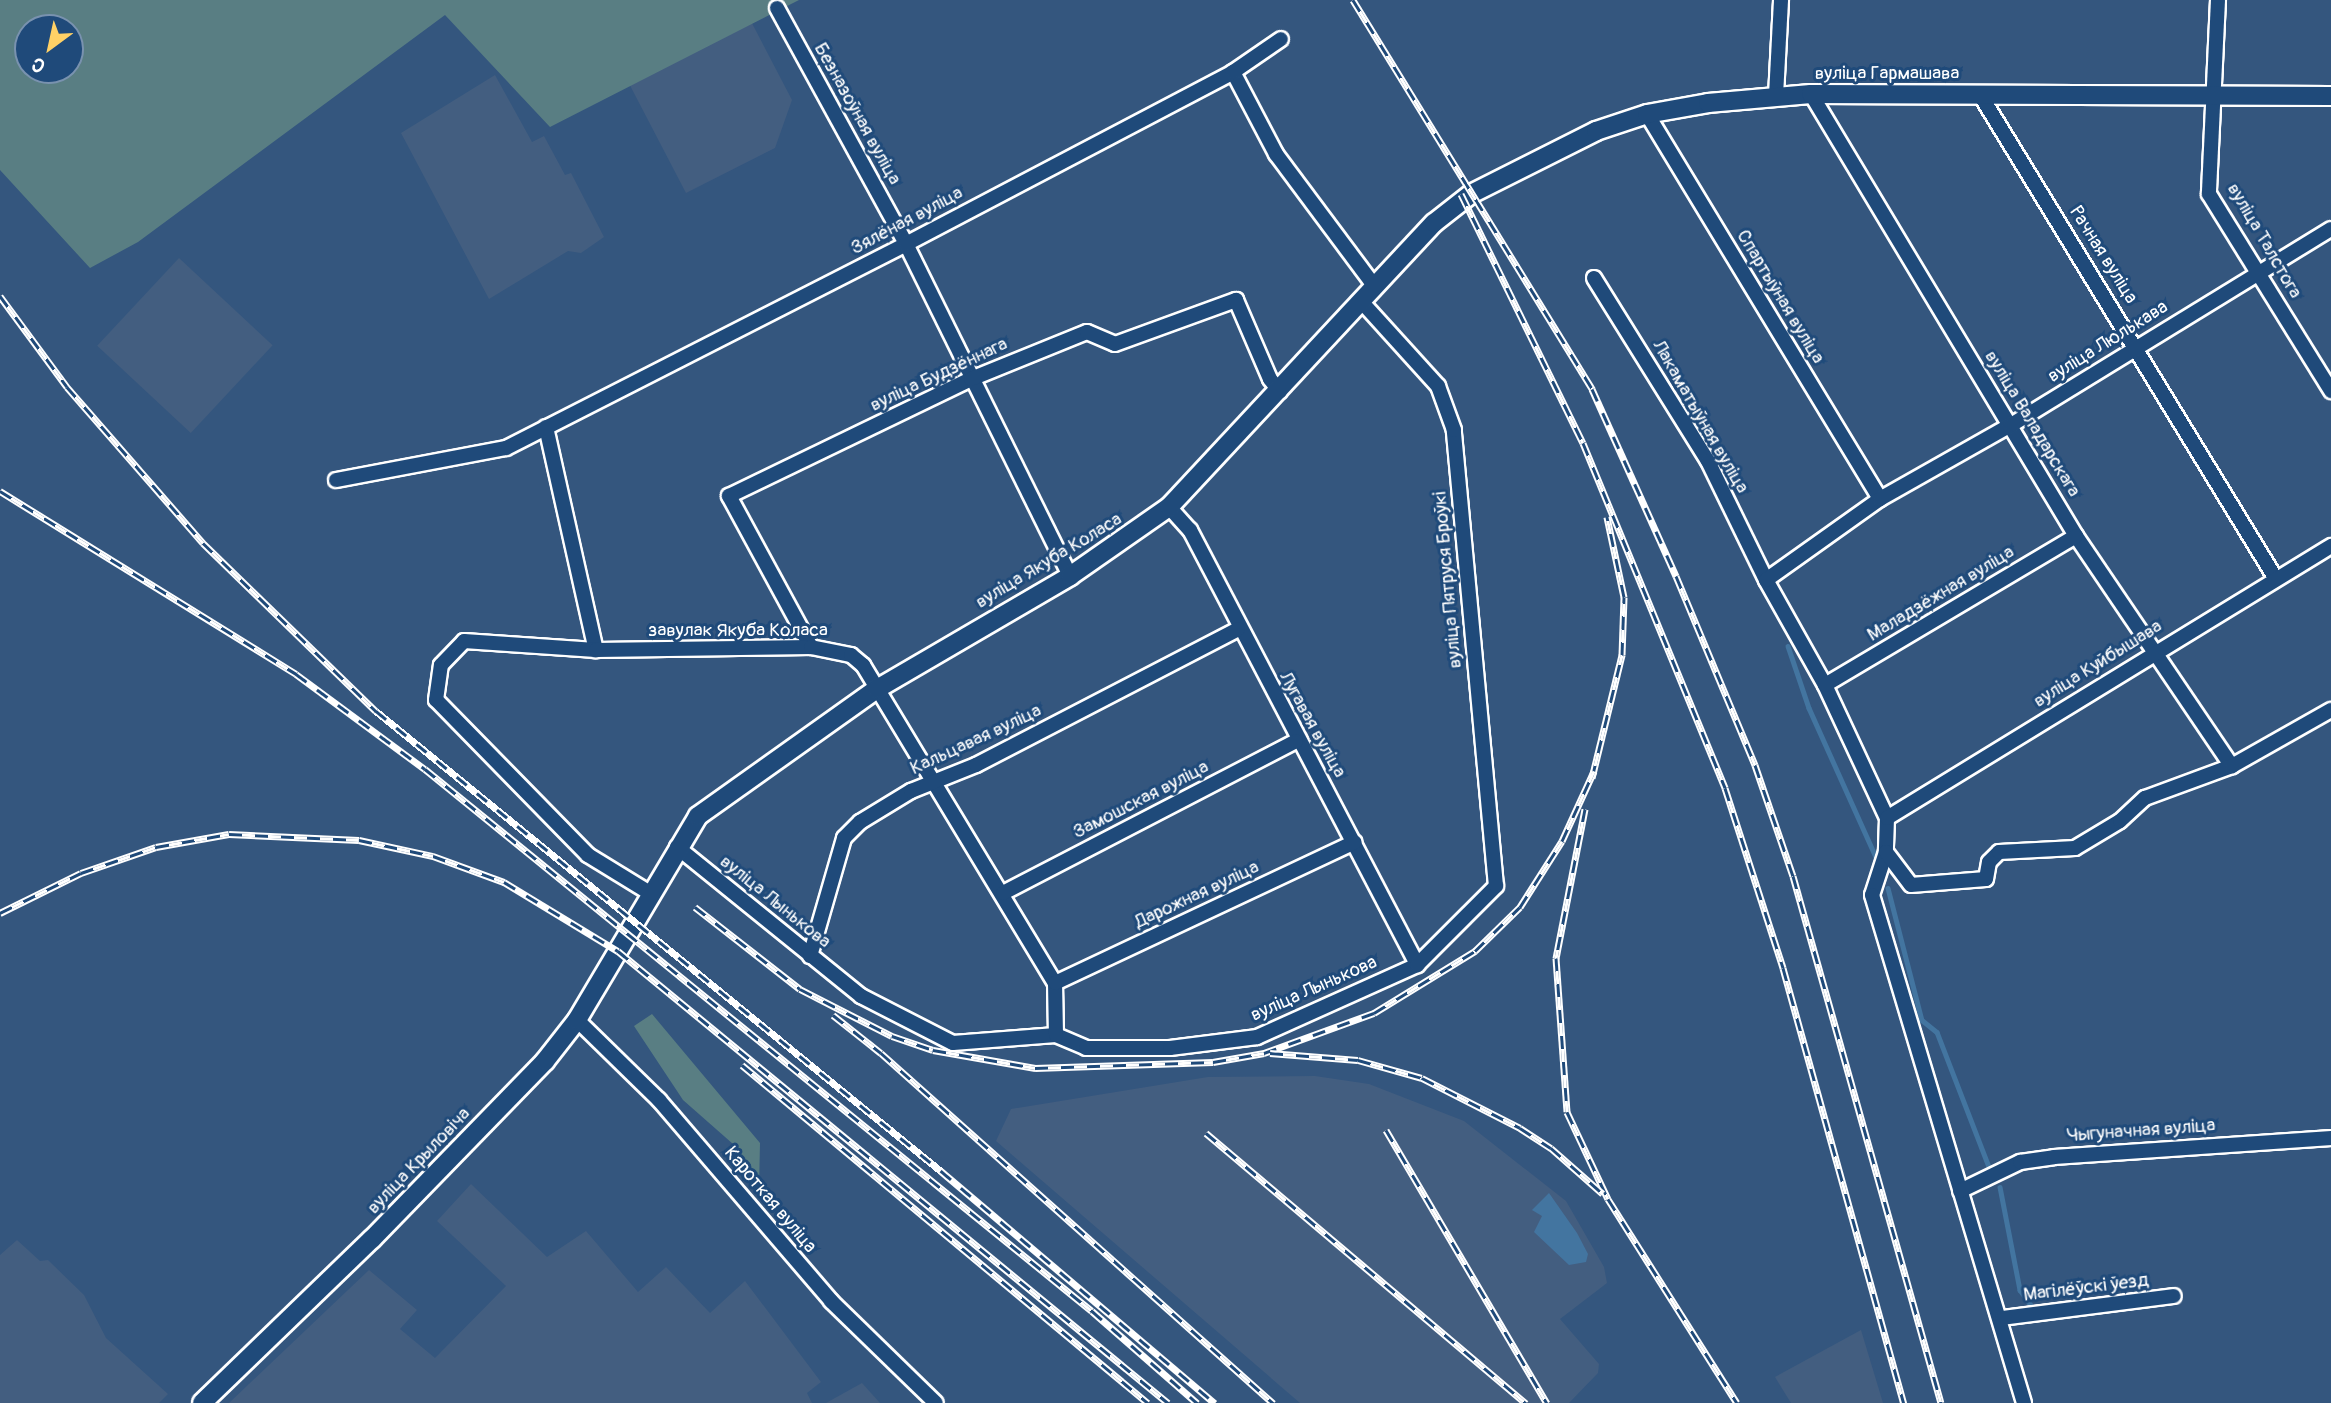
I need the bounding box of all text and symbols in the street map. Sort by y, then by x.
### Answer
north arrow [14,14,84,84]
street label: Безназоўная вуліца [809,39,905,189]
text: С [27,52,50,78]
street label: вуліца Гармашава [1815,63,1959,85]
street label: вуліца Талстога [2222,179,2306,303]
street label: Зялёная вуліца [847,182,967,260]
street label: Рачная вуліца [2064,202,2142,308]
street label: Спартыўная вуліца [1731,226,1829,368]
street label: вуліца Люлькава [2044,296,2172,388]
street label: вуліца Будзённага [867,333,1011,417]
street label: Лакаматыўная вуліца [1647,336,1753,498]
street label: вуліца Валадарскага [1979,347,2085,501]
street label: вуліца Пятруся Броўкі [1429,491,1467,669]
street label: вуліца Якуба Коласа [972,508,1126,614]
street label: Маладзёжная вуліца [1863,541,2019,647]
street label: вуліца Куйбышава [2029,615,2167,713]
street label: завулак Якуба Коласа [648,620,828,642]
street label: Лугавая вуліца [1274,668,1350,782]
street label: Кальцавая вуліца [907,700,1045,780]
street label: Замошская вуліца [1069,756,1213,844]
street label: вуліца Лынькова [715,850,835,954]
street label: Дарожная вуліца [1131,856,1263,934]
street label: вуліца Лынькова [1247,951,1381,1027]
street label: вуліца Крыловіча [362,1103,476,1219]
street label: Чыгуначная вуліца [2066,1114,2216,1148]
street label: Кароткая вуліца [719,1142,821,1258]
street label: Магілёўскі ўезд [2022,1269,2150,1307]

